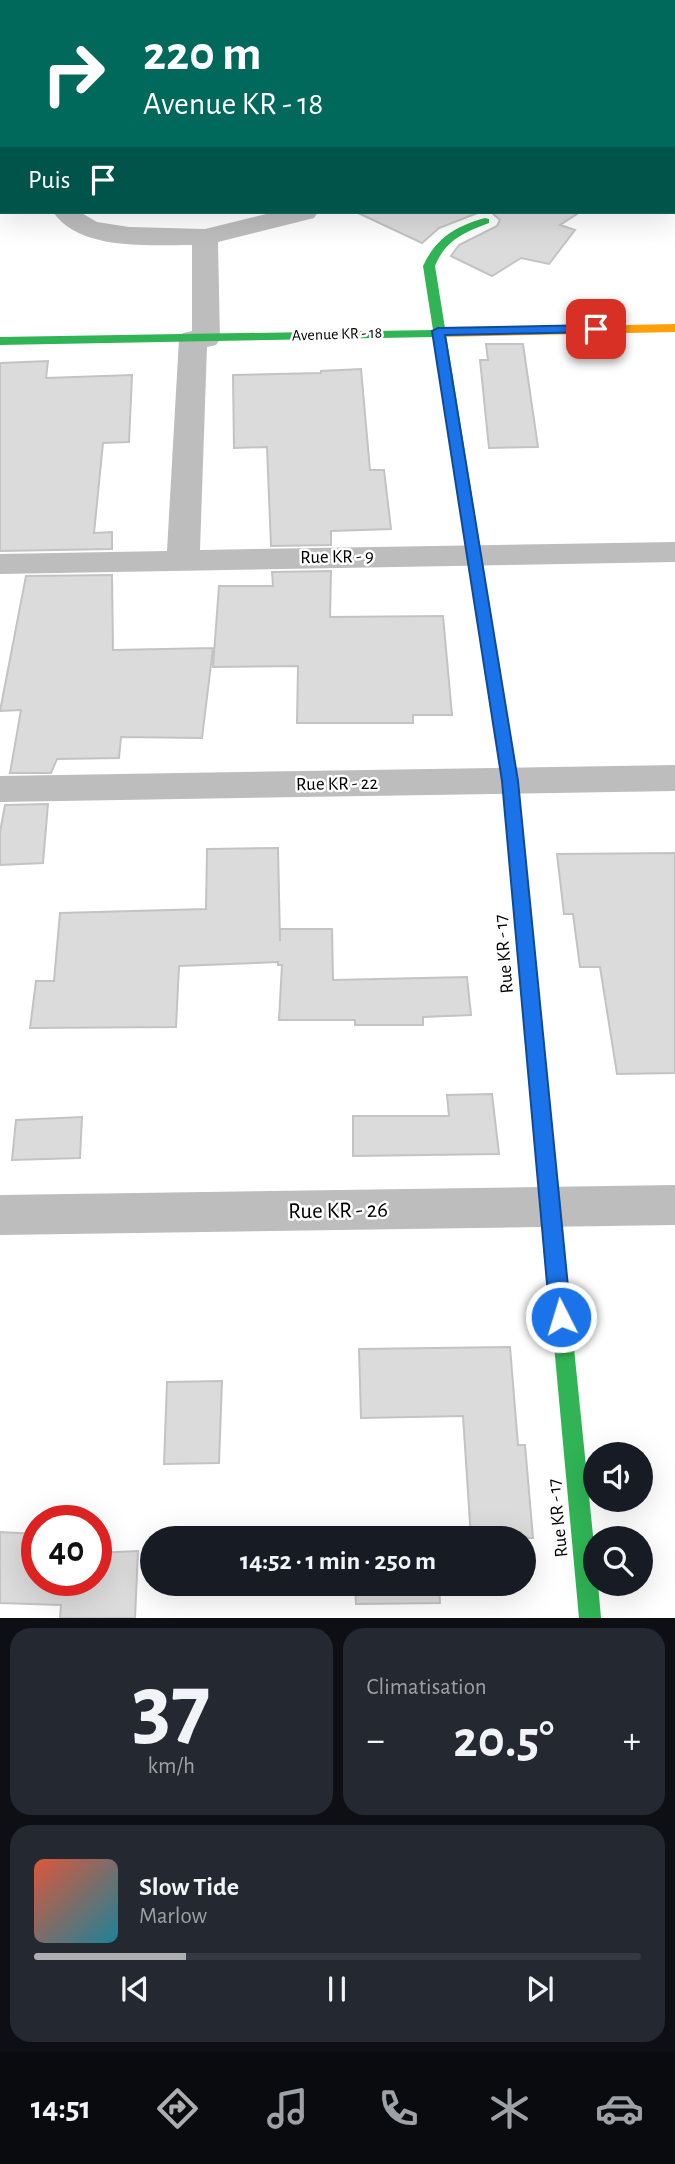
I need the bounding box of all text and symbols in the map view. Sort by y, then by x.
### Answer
icon: right [28,28,119,119]
text: 220 m [143,30,262,79]
text: Avenue KR - 18 [143,88,323,120]
icon: arrive [84,161,122,199]
text: Puis [28,167,70,193]
pin [566,299,626,359]
icon: arrive [577,310,615,348]
street label: Avenue KR - 18 [292,324,382,344]
street label: Rue KR - 9 [300,547,374,567]
street label: Rue KR - 22 [296,774,379,794]
street label: Rue KR - 17 [491,914,517,994]
street label: Rue KR - 26 [288,1199,388,1223]
position arrow [524,1280,598,1354]
map controls [583,1442,653,1596]
button: sound [583,1442,653,1512]
street label: Rue KR - 17 [544,1478,572,1558]
speed limit sign: 40 [21,1505,112,1596]
button: search [583,1526,653,1596]
text: 14:52 · 1 min · 250 m [240,1548,436,1574]
text: 37 [132,1662,211,1753]
text: Climatisation [367,1676,487,1699]
text: 20.5° [453,1714,554,1766]
text: − [367,1722,385,1760]
text: + [623,1722,641,1760]
text: km/h [148,1755,195,1778]
text: Slow Tide [139,1874,239,1900]
text: Marlow [139,1905,207,1928]
icon: previous [116,1970,154,2008]
icon: pause [318,1970,356,2008]
icon: next [521,1970,559,2008]
icon: directions [153,2084,202,2133]
icon: music [263,2084,312,2133]
icon: phone [374,2084,423,2133]
icon: climate [485,2084,534,2133]
icon: car [595,2084,644,2133]
text: 14:51 [31,2092,91,2124]

